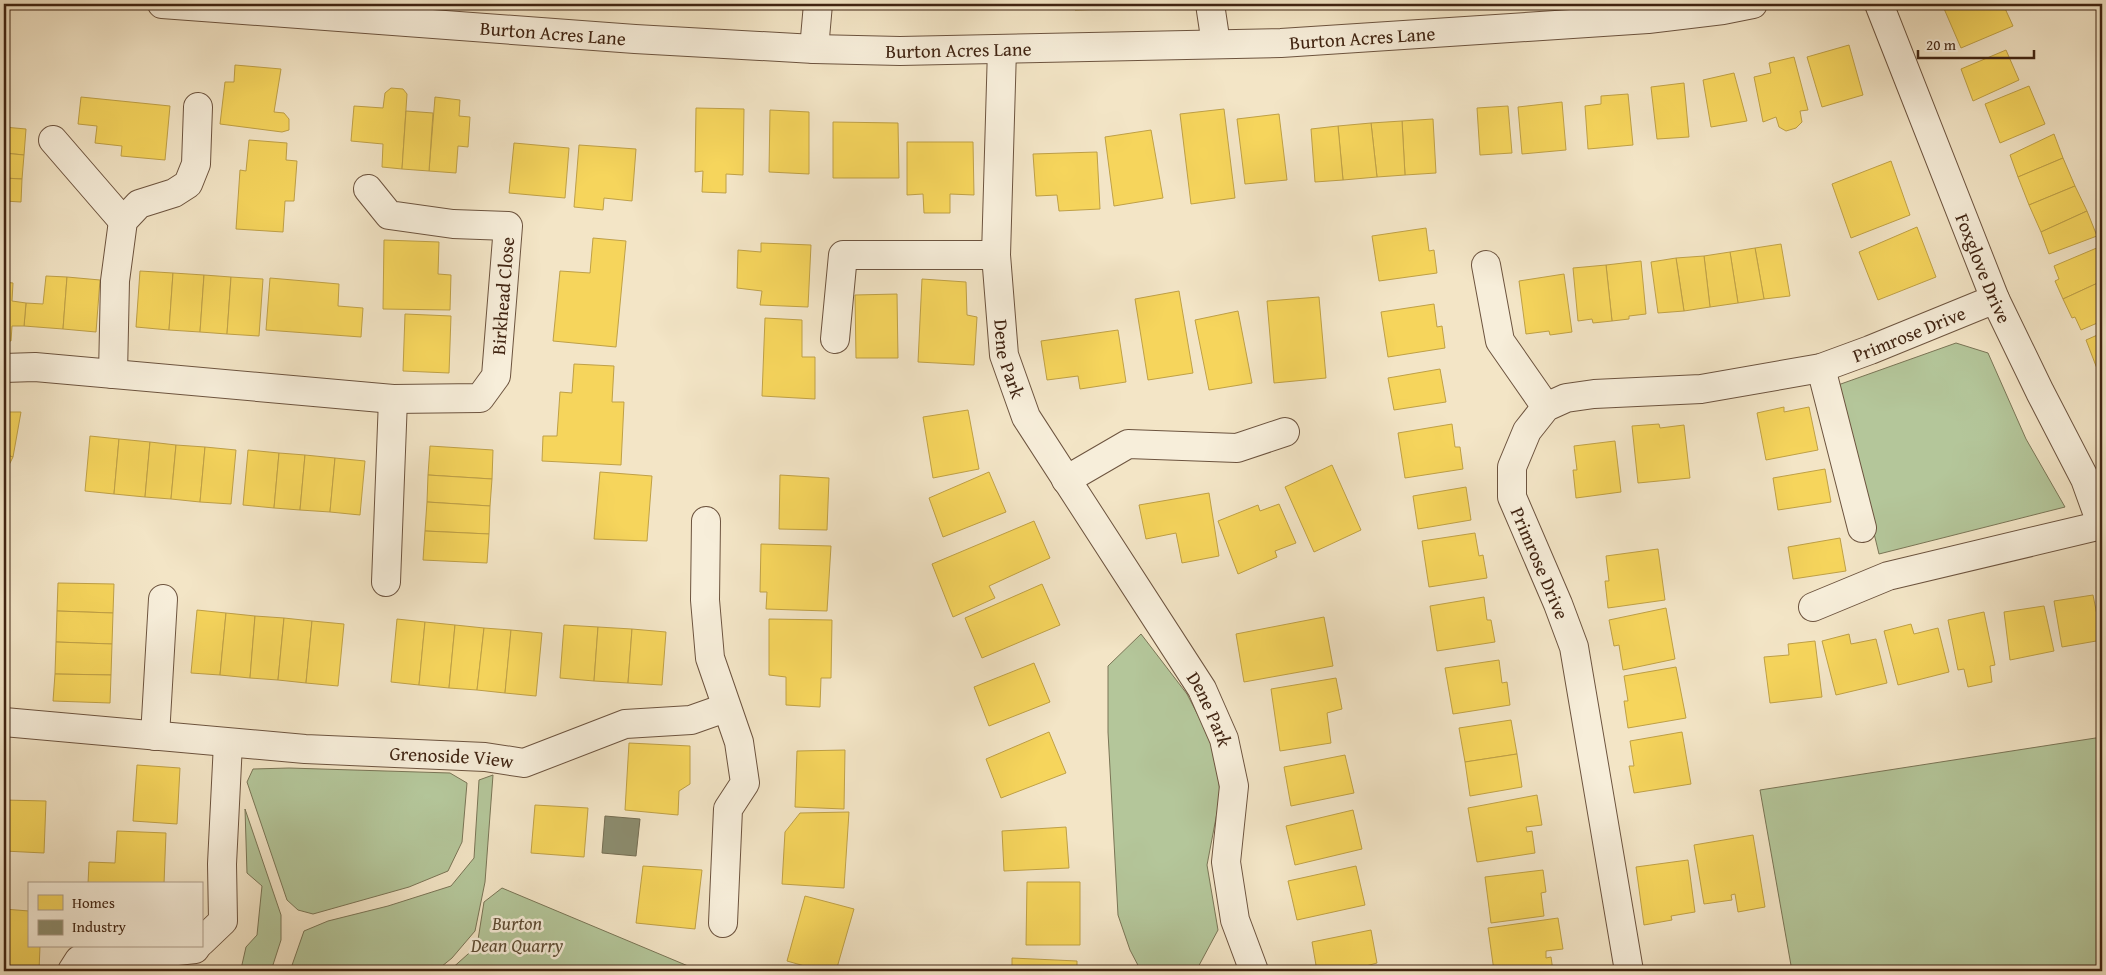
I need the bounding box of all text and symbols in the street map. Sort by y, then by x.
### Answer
street label: Burton Acres Lane [479,14,627,52]
street label: Burton Acres Lane [1288,19,1436,56]
scale bar [1918,28,2035,60]
street label: Burton Acres Lane [885,34,1032,65]
text: 20 m [1926,34,1957,55]
street label: Foxglove Drive [1949,209,2019,328]
street label: Birkhead Close [484,236,521,356]
street label: Primrose Drive [1849,299,1970,369]
street label: Dene Park [987,318,1032,402]
street label: Primrose Drive [1504,503,1576,624]
street label: Dene Park [1180,666,1239,750]
street label: Grenoside View [389,739,516,775]
legend [28,882,202,948]
text: Homes [72,892,115,913]
park label: Burton Dean Quarry [470,909,564,959]
text: Industry [72,916,127,937]

